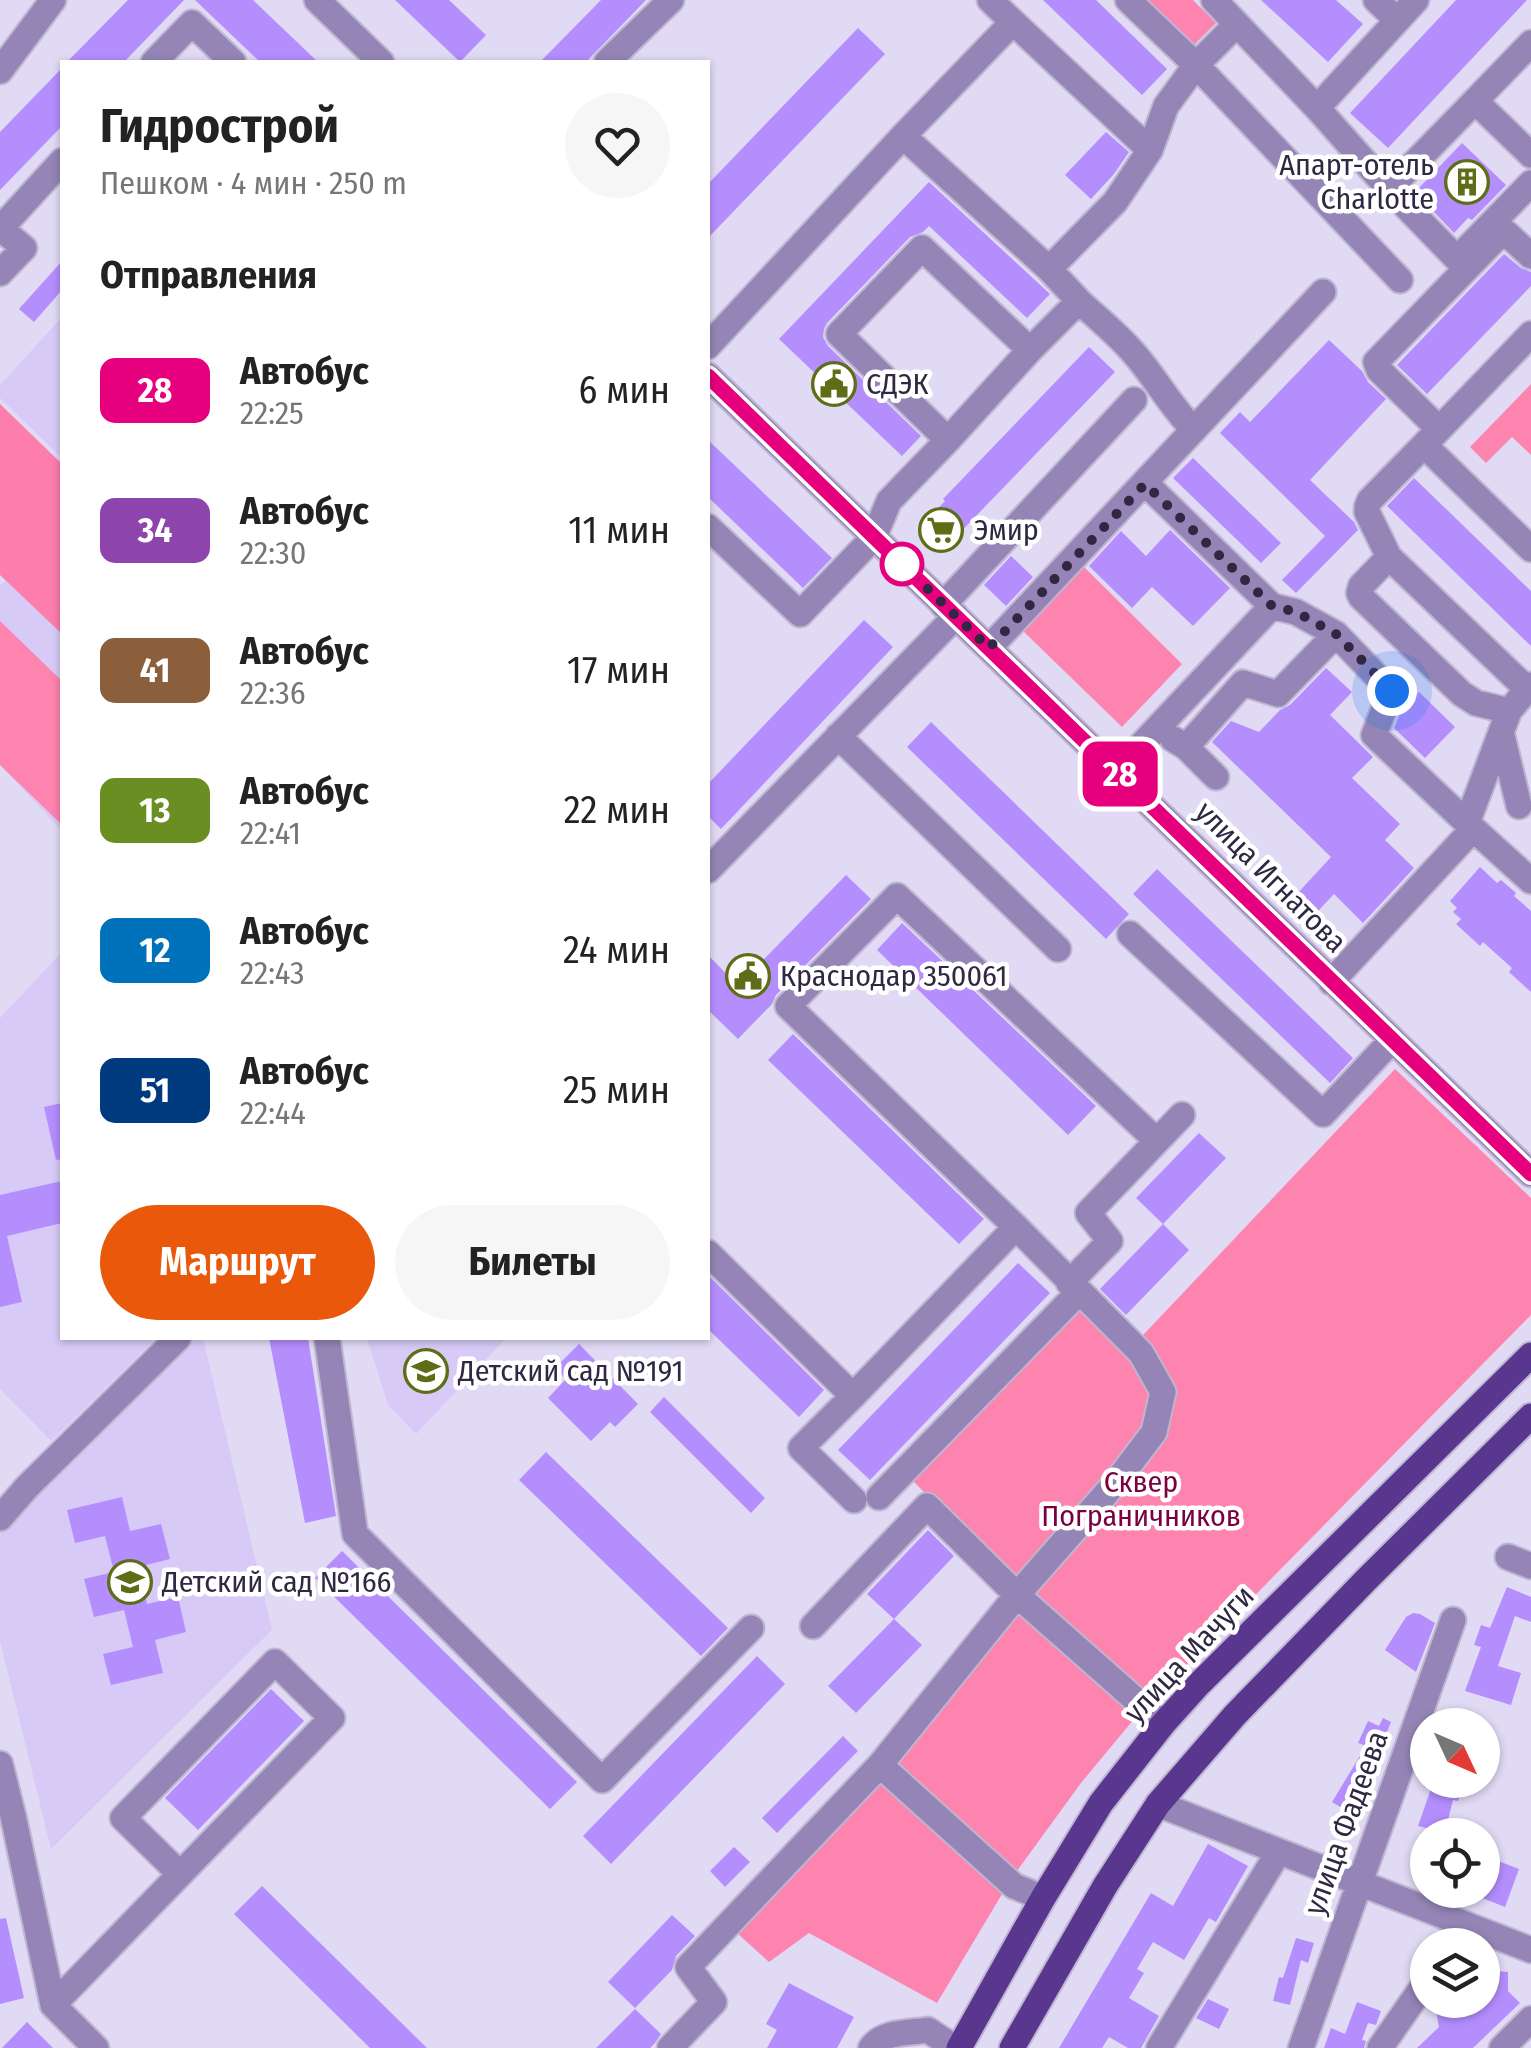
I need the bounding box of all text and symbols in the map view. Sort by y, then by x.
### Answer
button: heart [565,93,670,198]
text: Гидрострой [100,97,339,155]
place label: Апарт-отель Charlotte [1279,147,1434,217]
building icon: Апарт-отель Charlotte [1444,159,1490,205]
text: Пешком · 4 мин · 250 m [100,164,407,202]
text: Отправления [100,252,317,298]
text: Автобус [240,348,369,394]
public building icon: СДЭК [811,361,857,407]
place label: СДЭК [866,366,928,402]
text: 6 мин [578,367,670,413]
text: 28 [138,369,172,411]
text: 22:25 [240,394,304,432]
text: Автобус [240,488,369,534]
text: 11 мин [568,507,670,553]
supermarket icon: Эмир [918,507,964,553]
text: 34 [138,509,172,551]
place label: Эмир [974,512,1039,548]
text: 22:30 [240,534,306,572]
unlabelled marker [881,543,923,585]
text: Автобус [240,628,369,674]
text: 17 мин [567,647,670,693]
text: 41 [140,649,170,691]
your location [1367,666,1417,716]
text: 22:36 [240,674,306,712]
line badge: 28 [1075,742,1165,806]
text: 28 [1103,753,1137,795]
text: Автобус [240,768,369,814]
text: 22 мин [564,787,670,833]
text: 13 [139,789,171,831]
street label: улица Игнатова [1188,794,1354,960]
text: 22:41 [240,814,301,852]
text: Автобус [240,908,369,954]
text: 24 мин [563,927,670,973]
text: 12 [139,929,171,971]
public building icon: Краснодар 350061 [725,953,771,999]
text: 22:43 [240,954,304,992]
place label: Краснодар 350061 [780,958,1007,994]
text: Автобус [240,1048,369,1094]
text: 25 мин [563,1067,670,1113]
text: 51 [140,1069,170,1111]
text: 22:44 [240,1094,306,1132]
button: Маршрут [100,1205,375,1320]
button: Билеты [395,1205,670,1320]
school or university icon: Детский сад №191 [403,1348,449,1394]
place label: Детский сад №191 [457,1353,683,1389]
park label: Сквер Пограничников [1041,1464,1241,1534]
school or university icon: Детский сад №166 [107,1559,153,1605]
place label: Детский сад №166 [161,1564,391,1600]
street label: улица Мачуги [1116,1578,1262,1730]
north arrow [1410,1708,1500,1798]
map controls [1410,1708,1500,2018]
street label: улица Фадеева [1296,1726,1396,1920]
button: locate [1410,1818,1500,1908]
button: layers [1410,1928,1500,2018]

